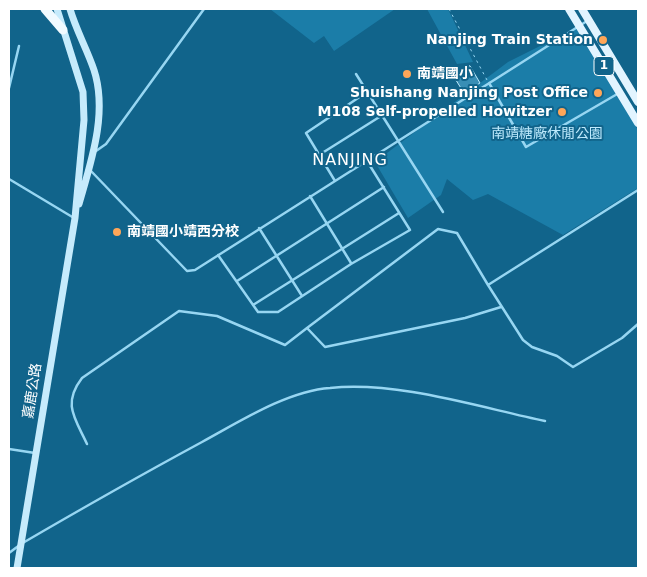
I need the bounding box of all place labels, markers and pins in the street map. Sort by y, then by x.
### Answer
place label: Nanjing Train Station [426,32,593,48]
marker: Nanjing Train Station [597,34,609,46]
place label: 南靖國小 [417,66,473,82]
marker: 南靖國小 [401,68,413,80]
place label: Shuishang Nanjing Post Office [350,85,588,101]
marker: Shuishang Nanjing Post Office [592,87,604,99]
place label: M108 Self-propelled Howitzer [318,104,552,120]
marker: M108 Self-propelled Howitzer [556,106,568,118]
place label: 南靖國小靖西分校 [127,224,239,240]
marker: 南靖國小靖西分校 [111,226,123,238]

